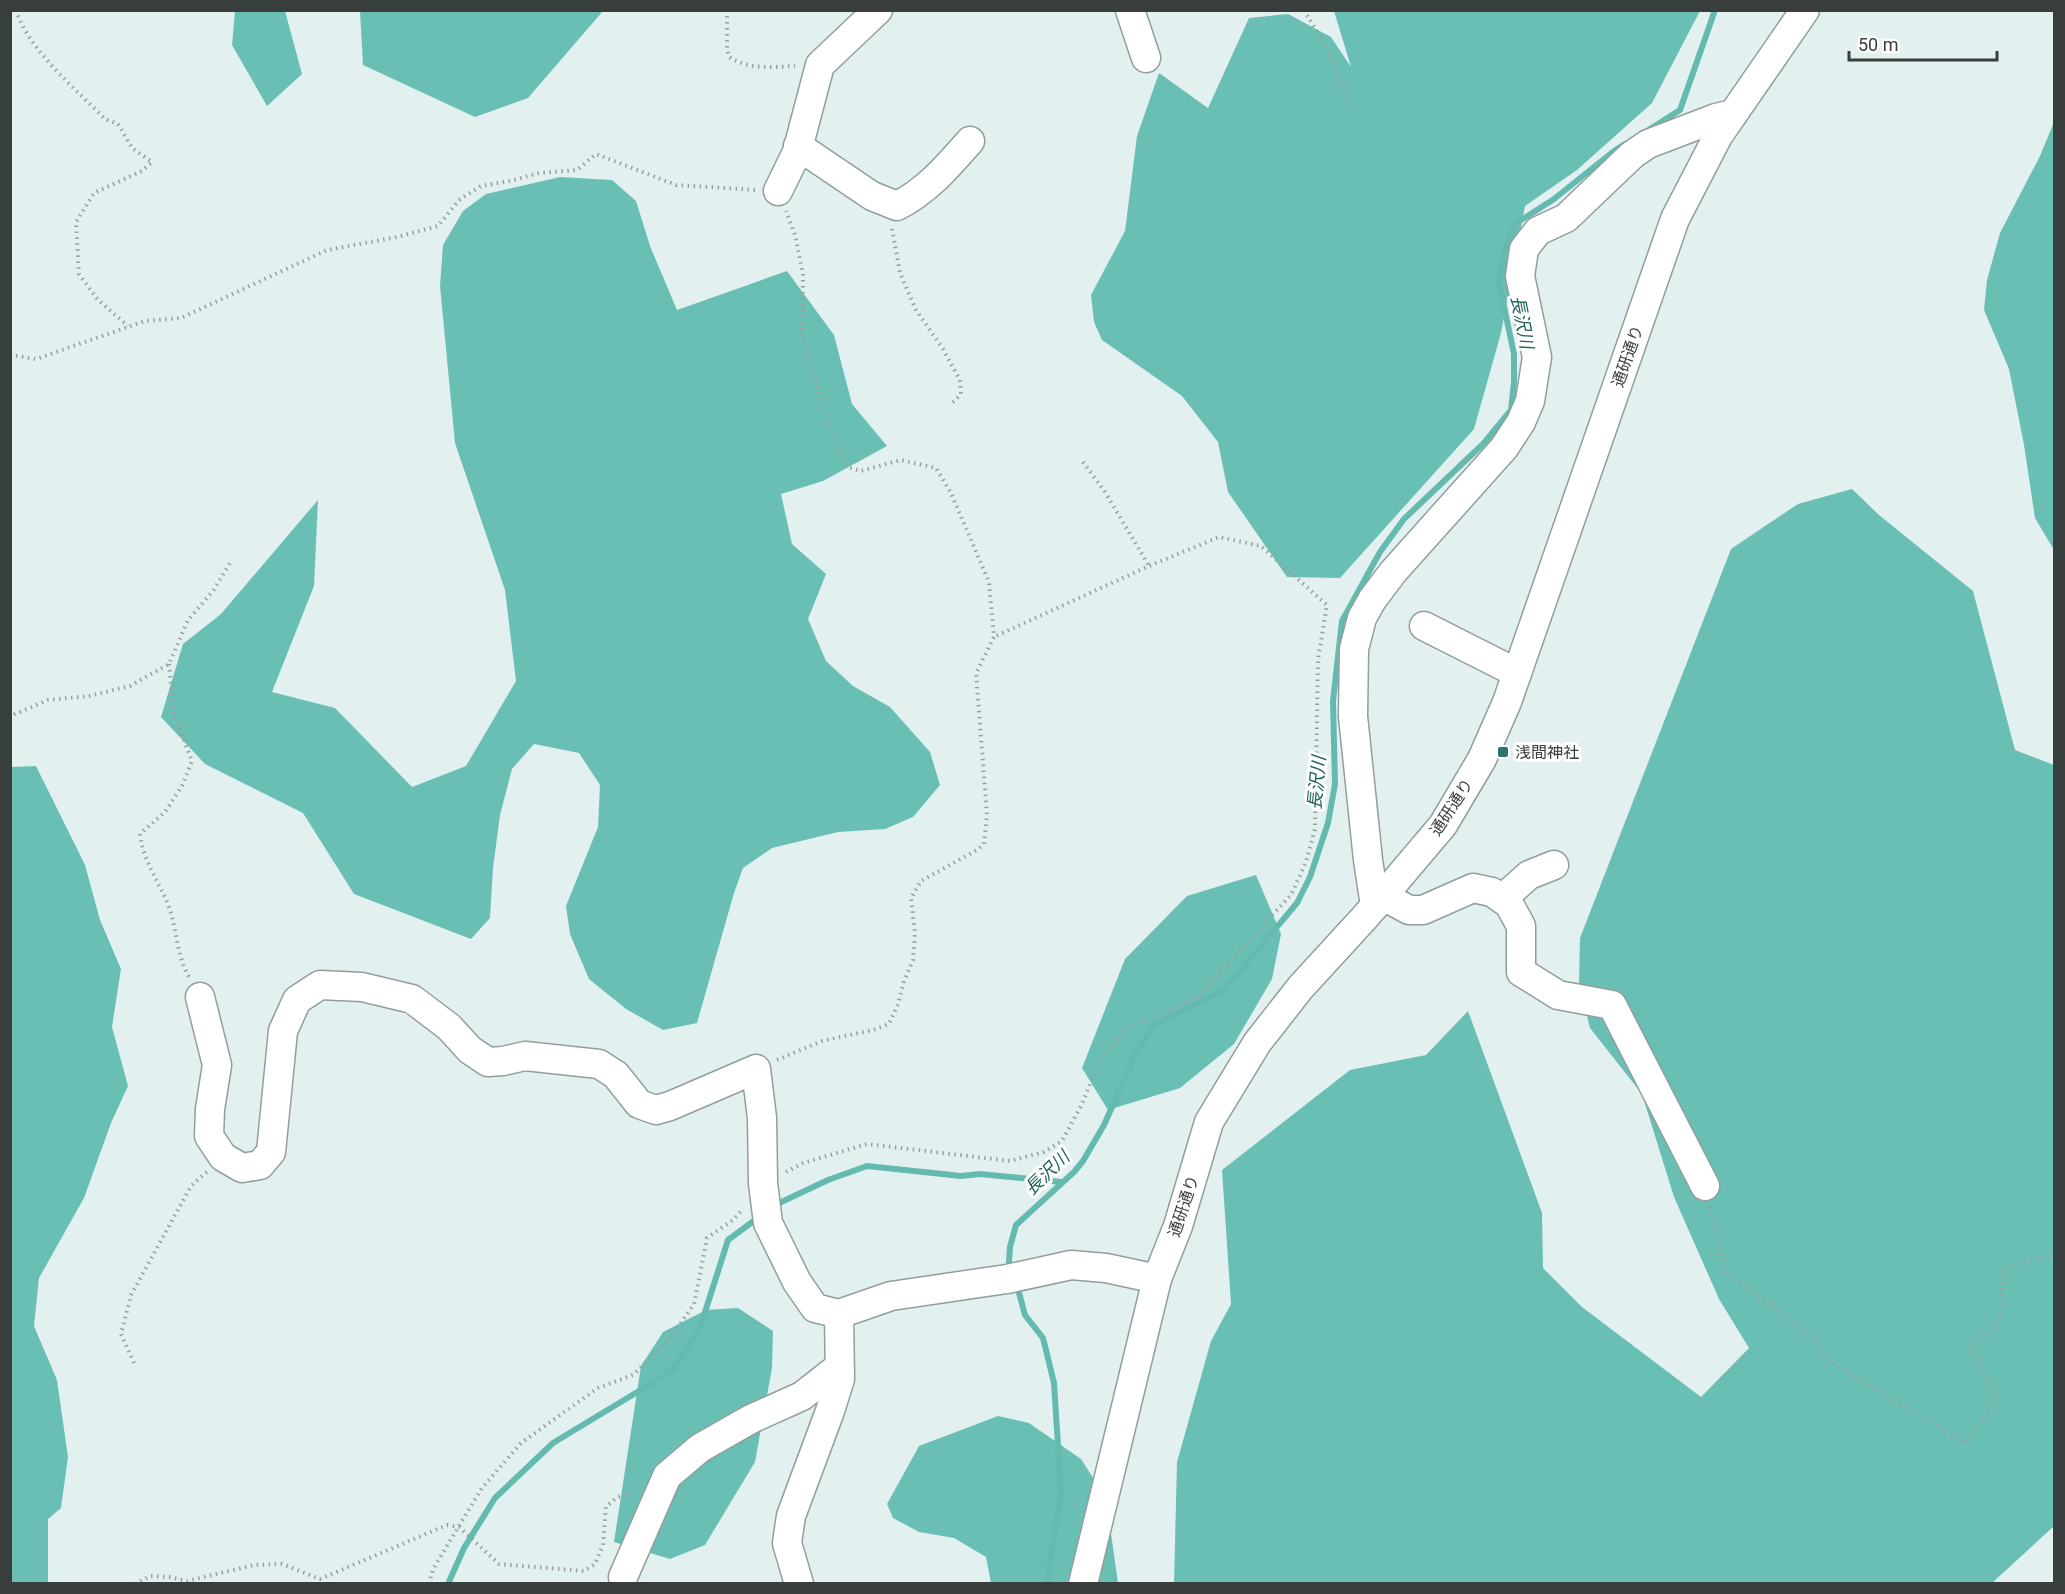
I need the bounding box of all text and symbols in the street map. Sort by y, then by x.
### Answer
scale bar [1849,24,1998,62]
text: 50 m [1858,34,1898,55]
water label: 長沢川 [1507,293,1538,352]
street label: 通研通り [1608,323,1647,390]
place label: 浅間神社 [1515,743,1579,762]
marker: 浅間神社 [1496,745,1510,759]
water label: 長沢川 [1304,753,1329,811]
street label: 通研通り [1426,775,1477,839]
water label: 長沢川 [1020,1145,1075,1199]
street label: 通研通り [1165,1173,1202,1240]

